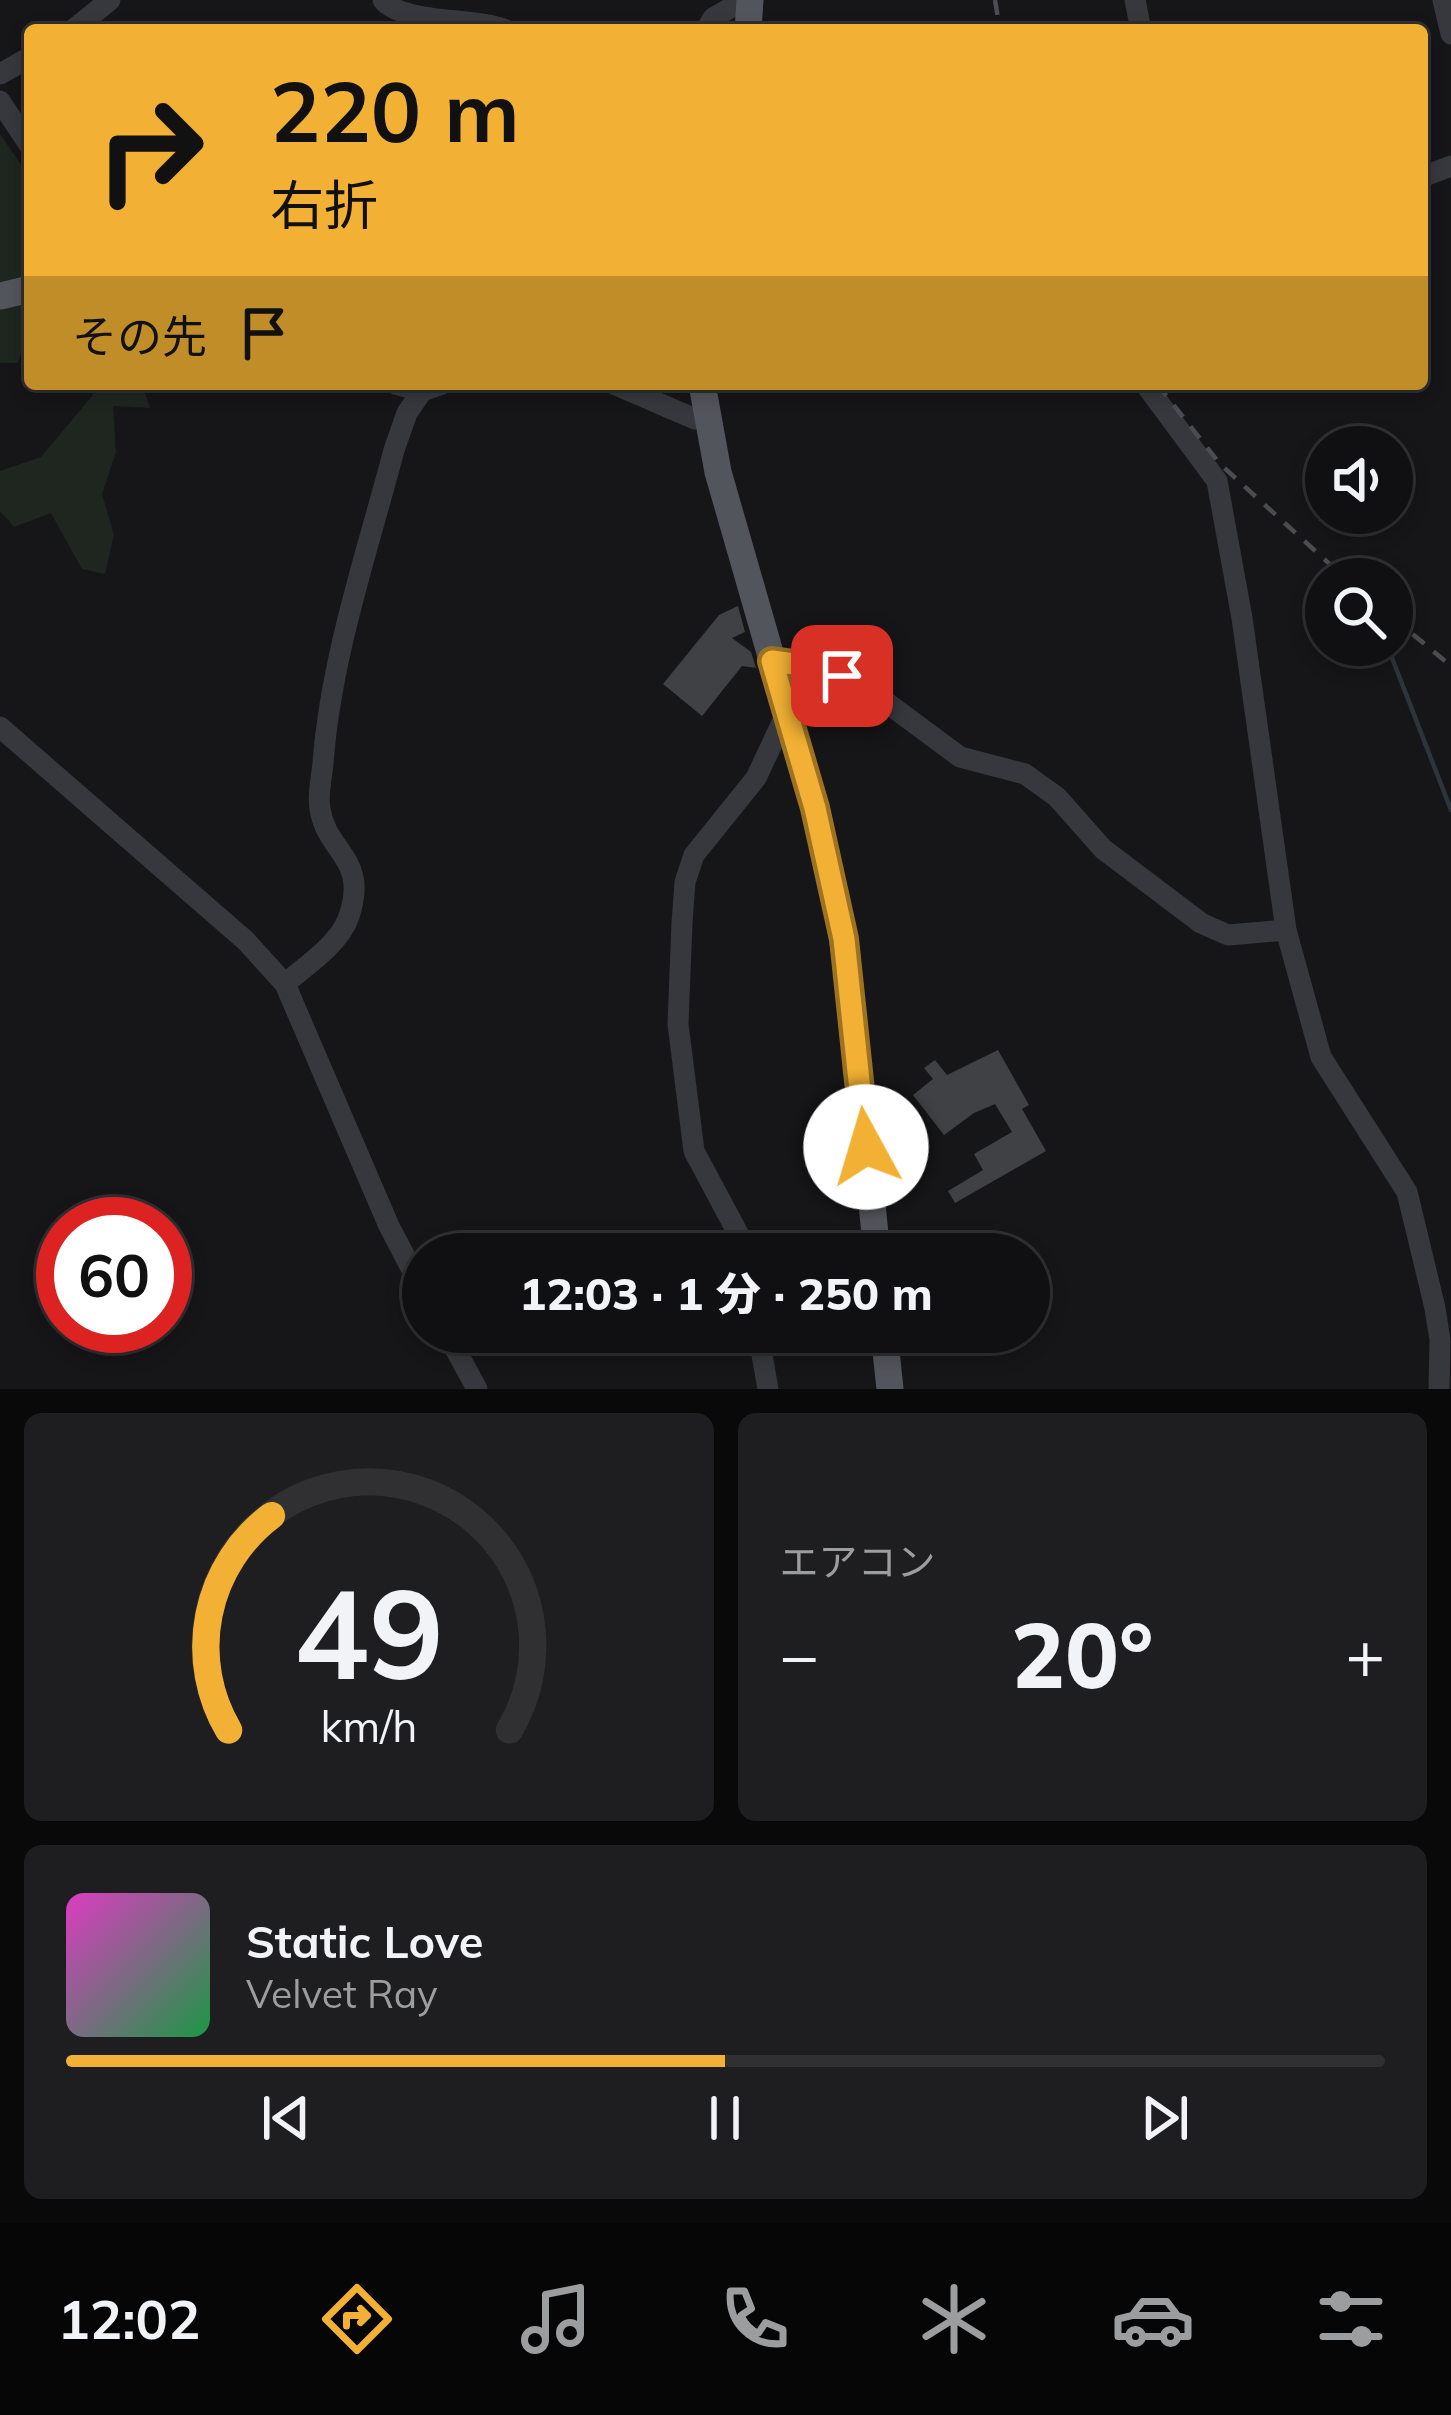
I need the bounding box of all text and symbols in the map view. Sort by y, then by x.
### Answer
text: 220 m [270,58,520,163]
icon: right [72,72,228,228]
text: 右折 [270,171,378,239]
icon: arrive [231,300,297,366]
text: その先 [72,308,207,364]
map controls [1305,426,1413,666]
button: sound [1305,426,1413,534]
button: search [1305,558,1413,666]
pin [791,625,893,727]
icon: arrive [809,643,875,709]
position arrow [803,1084,929,1210]
speed limit sign: 60 [36,1197,192,1353]
text: 12:03 · 1 分 · 250 m [519,1265,933,1321]
text: エアコン [780,1537,936,1586]
text: 49 [294,1554,444,1710]
text: 20° [1011,1598,1154,1711]
text: − [780,1613,819,1696]
text: + [1345,1613,1385,1696]
text: km/h [320,1699,417,1753]
text: Static Love [246,1913,483,1969]
text: Velvet Ray [246,1969,438,2018]
icon: previous [253,2085,319,2151]
icon: pause [692,2085,758,2151]
icon: next [1132,2085,1198,2151]
icon: directions [315,2277,399,2361]
icon: music [514,2277,598,2361]
icon: phone [713,2277,797,2361]
icon: climate [912,2277,996,2361]
icon: car [1111,2277,1195,2361]
icon: filters [1309,2277,1393,2361]
text: 12:02 [57,2285,200,2353]

